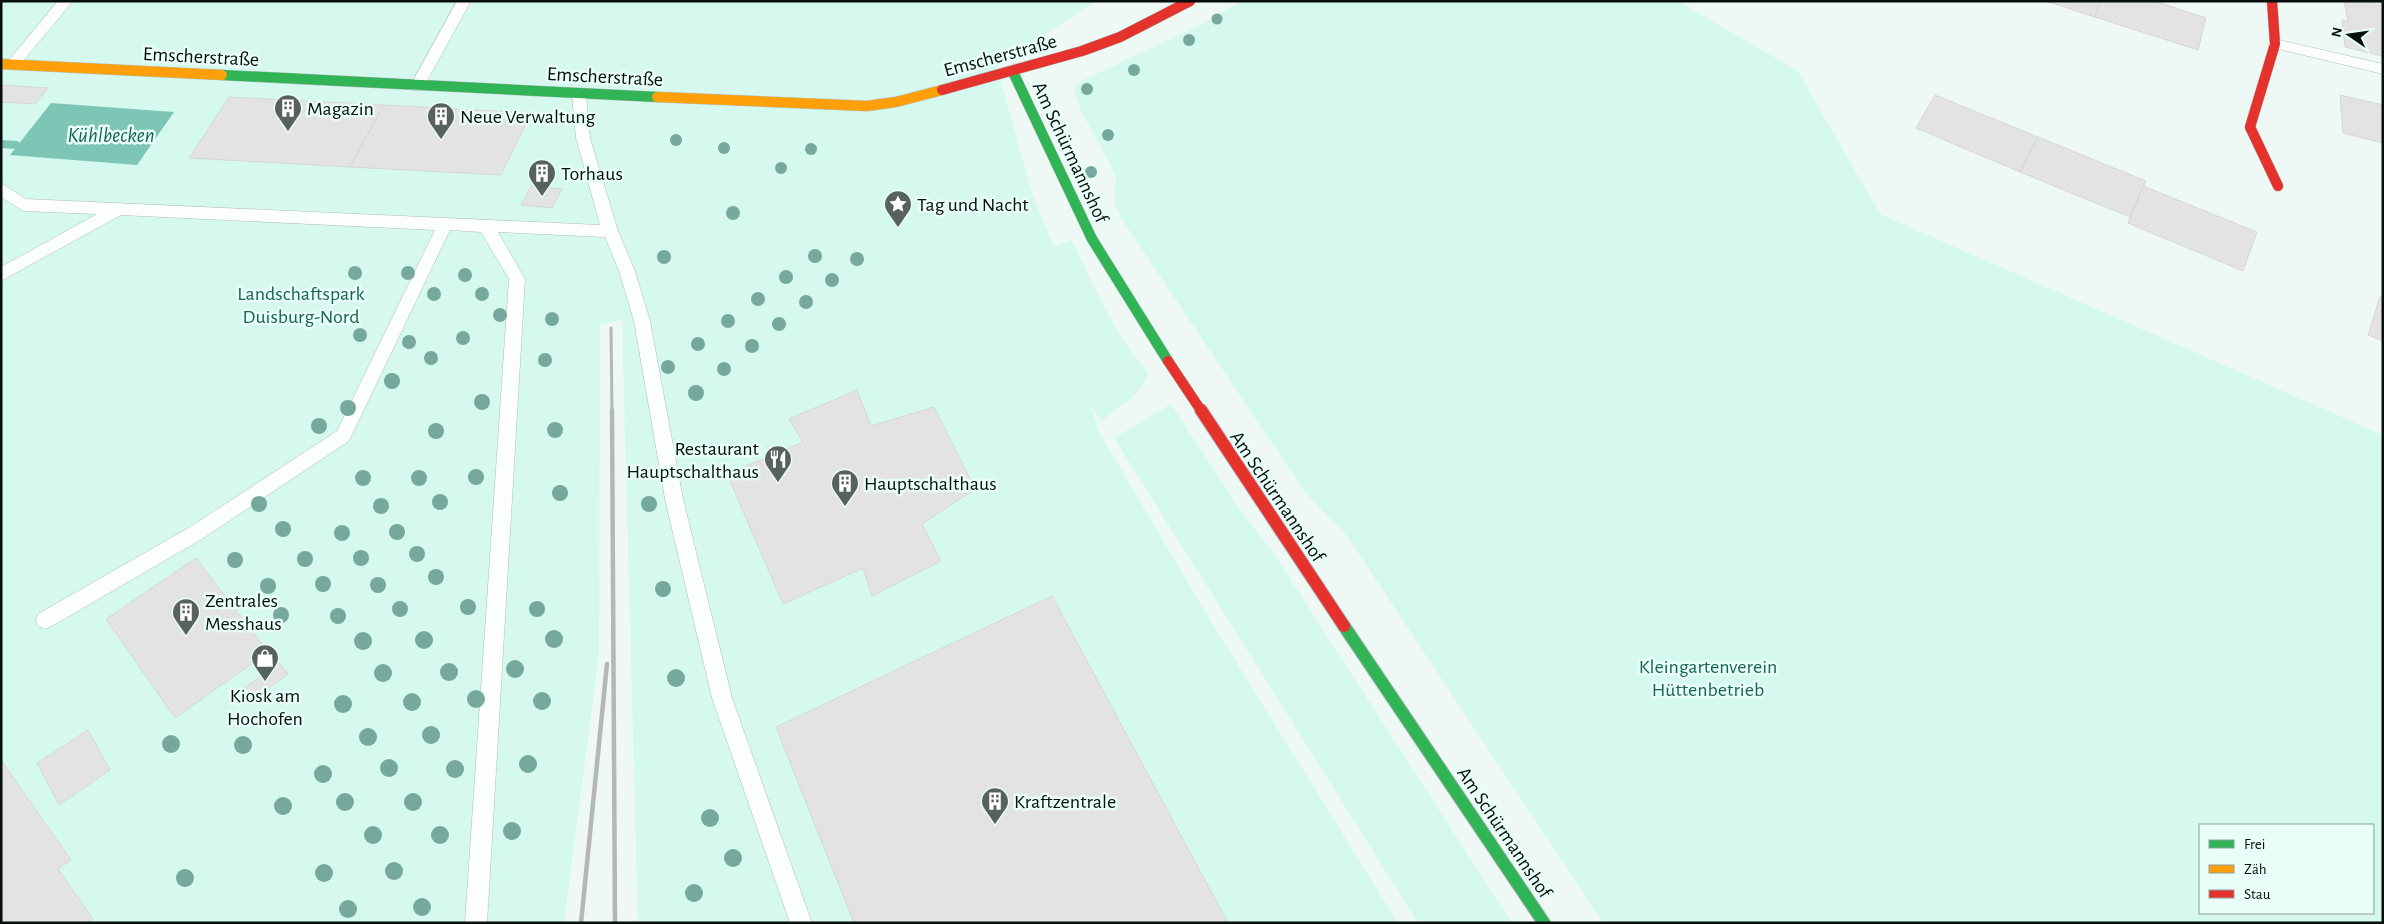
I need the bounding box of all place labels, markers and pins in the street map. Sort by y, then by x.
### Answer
building icon: Magazin [273,93,303,132]
place label: Magazin [307,99,374,119]
building icon: Neue Verwaltung [426,101,456,140]
place label: Neue Verwaltung [460,107,596,127]
building icon: Torhaus [527,158,557,197]
place label: Torhaus [561,164,623,184]
place icon: Tag und Nacht [883,189,913,228]
place label: Tag und Nacht [917,195,1029,215]
place label: Restaurant Hauptschalthaus [626,439,760,482]
restaurant icon: Restaurant Hauptschalthaus [763,444,793,483]
building icon: Hauptschalthaus [830,468,860,507]
place label: Hauptschalthaus [864,474,997,494]
place label: Zentrales Messhaus [205,591,282,634]
building icon: Zentrales Messhaus [171,597,201,636]
shop icon: Kiosk am Hochofen [250,643,280,682]
place label: Kiosk am Hochofen [227,686,303,729]
building icon: Kraftzentrale [980,786,1010,825]
place label: Kraftzentrale [1014,792,1116,812]

